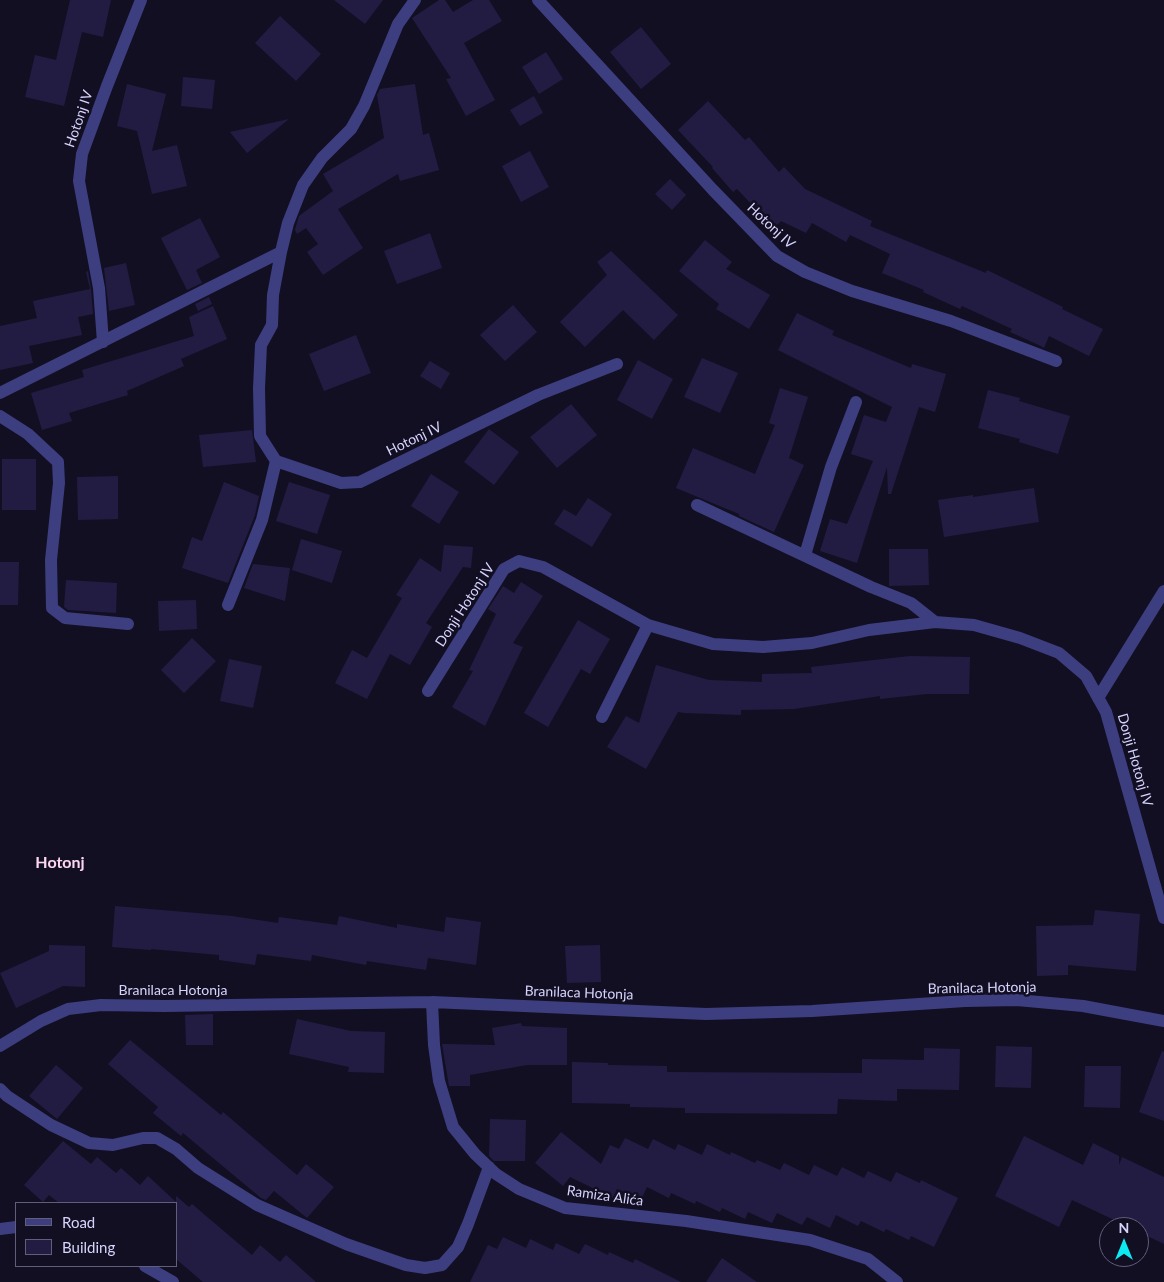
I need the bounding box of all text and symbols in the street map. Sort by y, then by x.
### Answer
street label: Hotonj IV [61,88,97,150]
street label: Hotonj IV [744,200,798,252]
street label: Hotonj IV [384,418,444,460]
street label: Donji Hotonj IV [432,560,498,650]
street label: Donji Hotonj IV [1114,712,1156,808]
district label: Hotonj [35,853,85,873]
street label: Branilaca Hotonja [927,979,1037,997]
street label: Branilaca Hotonja [119,982,227,998]
street label: Branilaca Hotonja [524,983,634,1003]
street label: Ramiza Alića [566,1182,644,1210]
legend [15,1202,178,1267]
text: Road [62,1213,95,1231]
north arrow [1099,1217,1149,1267]
text: N [1119,1219,1129,1236]
text: Building [62,1238,115,1256]

